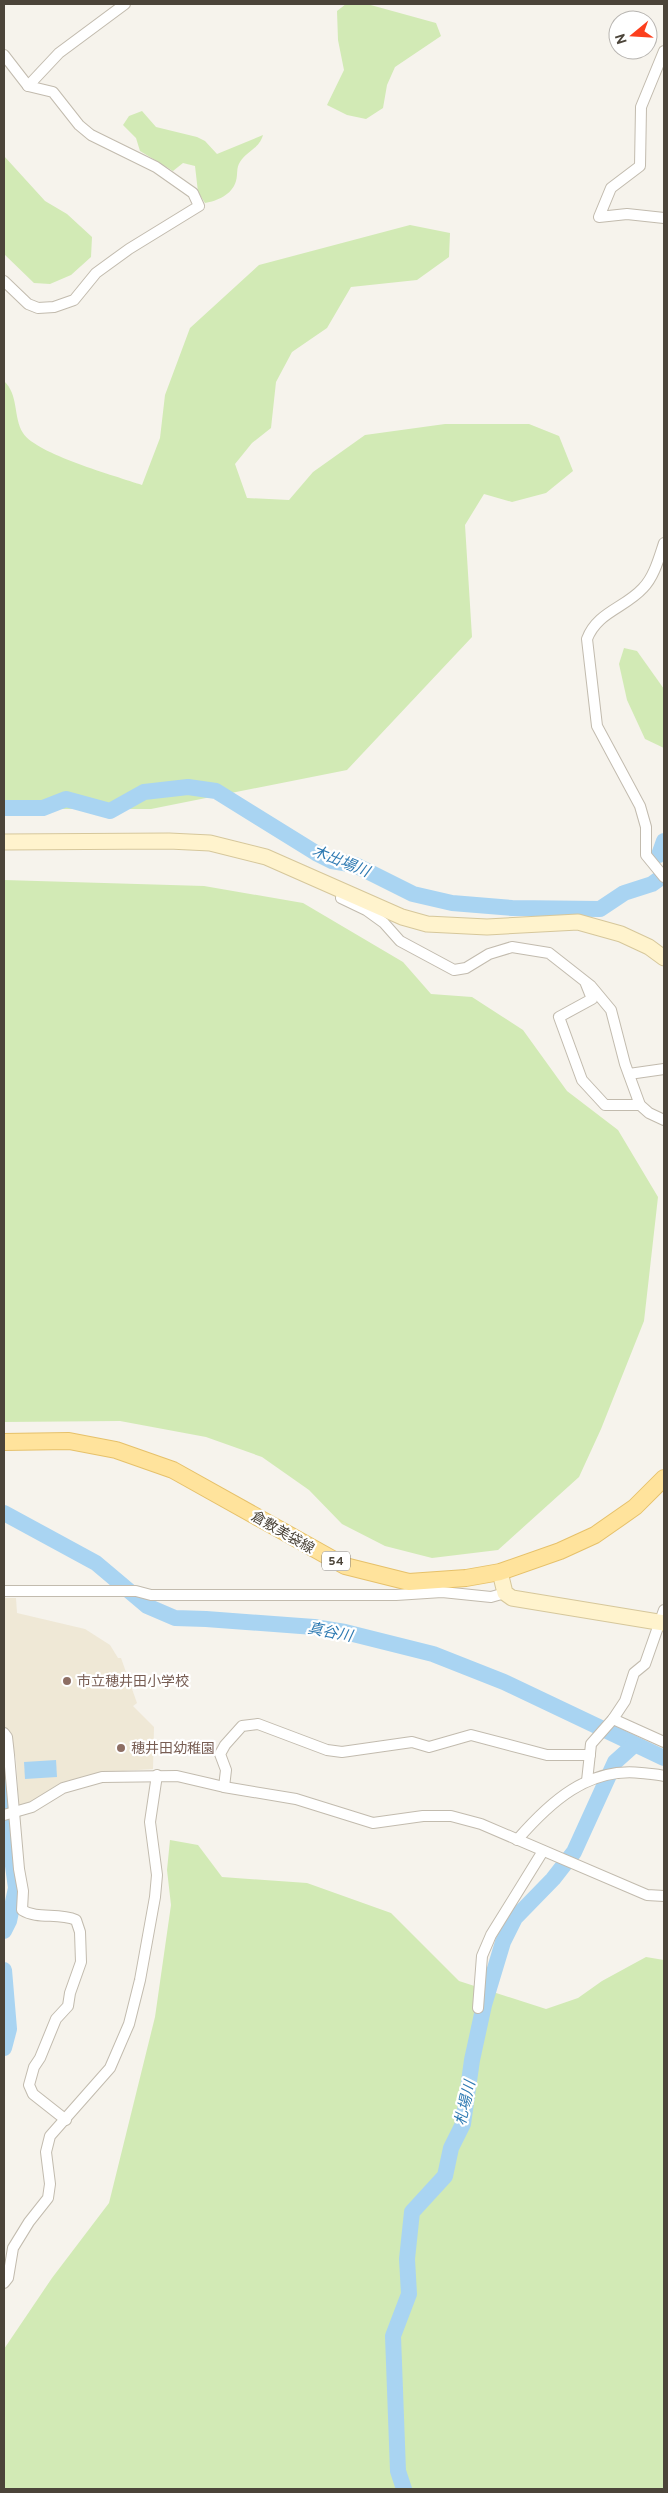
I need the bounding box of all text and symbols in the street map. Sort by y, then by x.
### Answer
north arrow [608,10,658,60]
text: N [612,31,632,46]
water label: 木出場川 [309,842,374,883]
street label: 倉敷美袋線 [248,1508,317,1558]
road number: 54 [322,1552,350,1570]
water label: 真谷川 [306,1620,356,1647]
place label: 市立穂井田小学校 [77,1673,189,1691]
marker: 市立穂井田小学校 [61,1675,73,1687]
place label: 穂井田幼稚園 [131,1740,215,1758]
marker: 穂井田幼稚園 [115,1742,127,1754]
water label: 札場川 [452,2077,481,2127]

